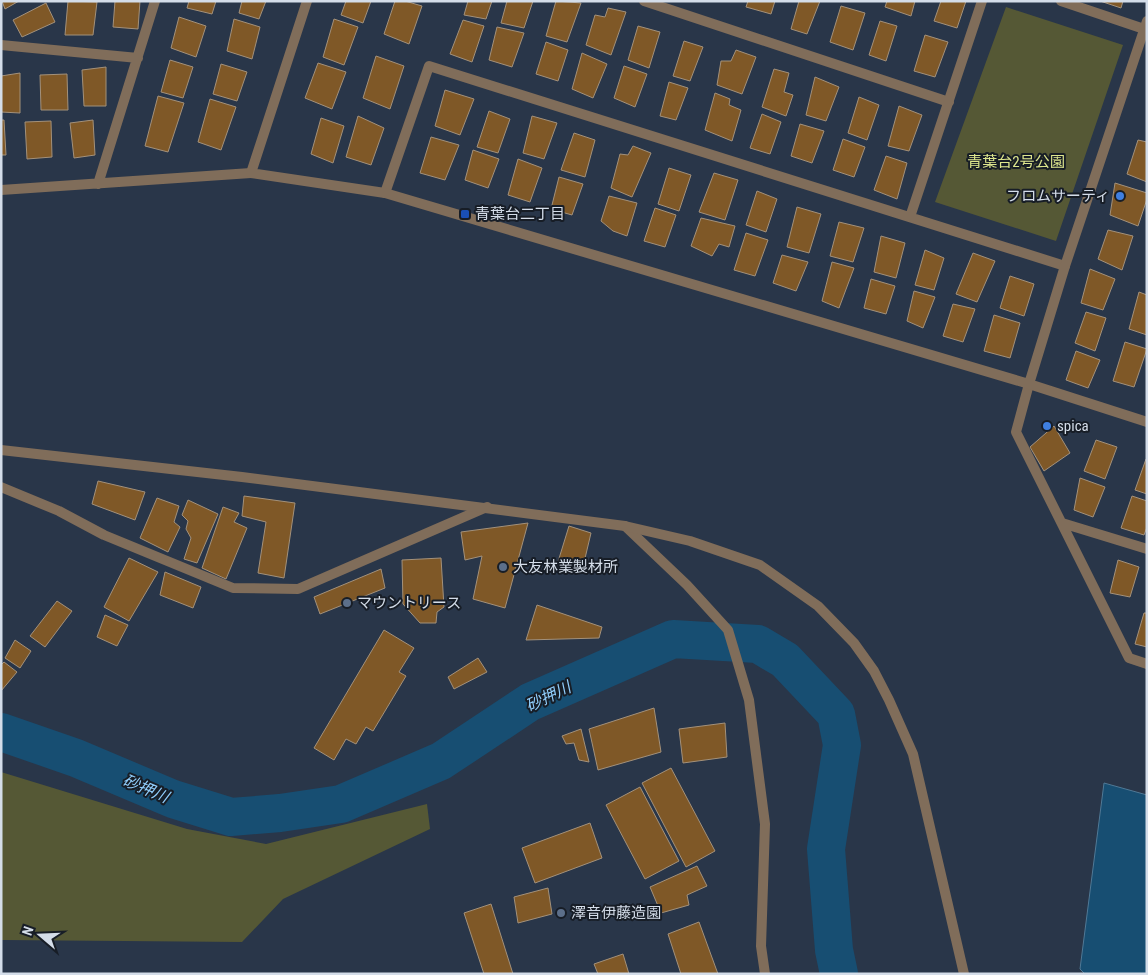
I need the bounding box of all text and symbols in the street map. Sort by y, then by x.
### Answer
park label: 青葉台2号公園 [967,153,1065,171]
place label: フロムサーティ [1006,187,1110,205]
marker: フロムサーティ [1114,190,1126,202]
place label: 青葉台二丁目 [475,205,565,223]
marker: 青葉台二丁目 [459,208,471,220]
place label: spica [1057,417,1089,435]
marker: spica [1041,420,1053,432]
place label: 大友林業製材所 [513,558,618,576]
marker: 大友林業製材所 [497,561,509,573]
place label: マウントリース [357,594,461,612]
marker: マウントリース [341,597,353,609]
water label: 砂押川 [522,677,576,716]
water label: 砂押川 [120,770,173,807]
place label: 澤音伊藤造園 [571,904,661,922]
marker: 澤音伊藤造園 [555,907,567,919]
north arrow [15,910,65,960]
text: N [19,924,37,937]

